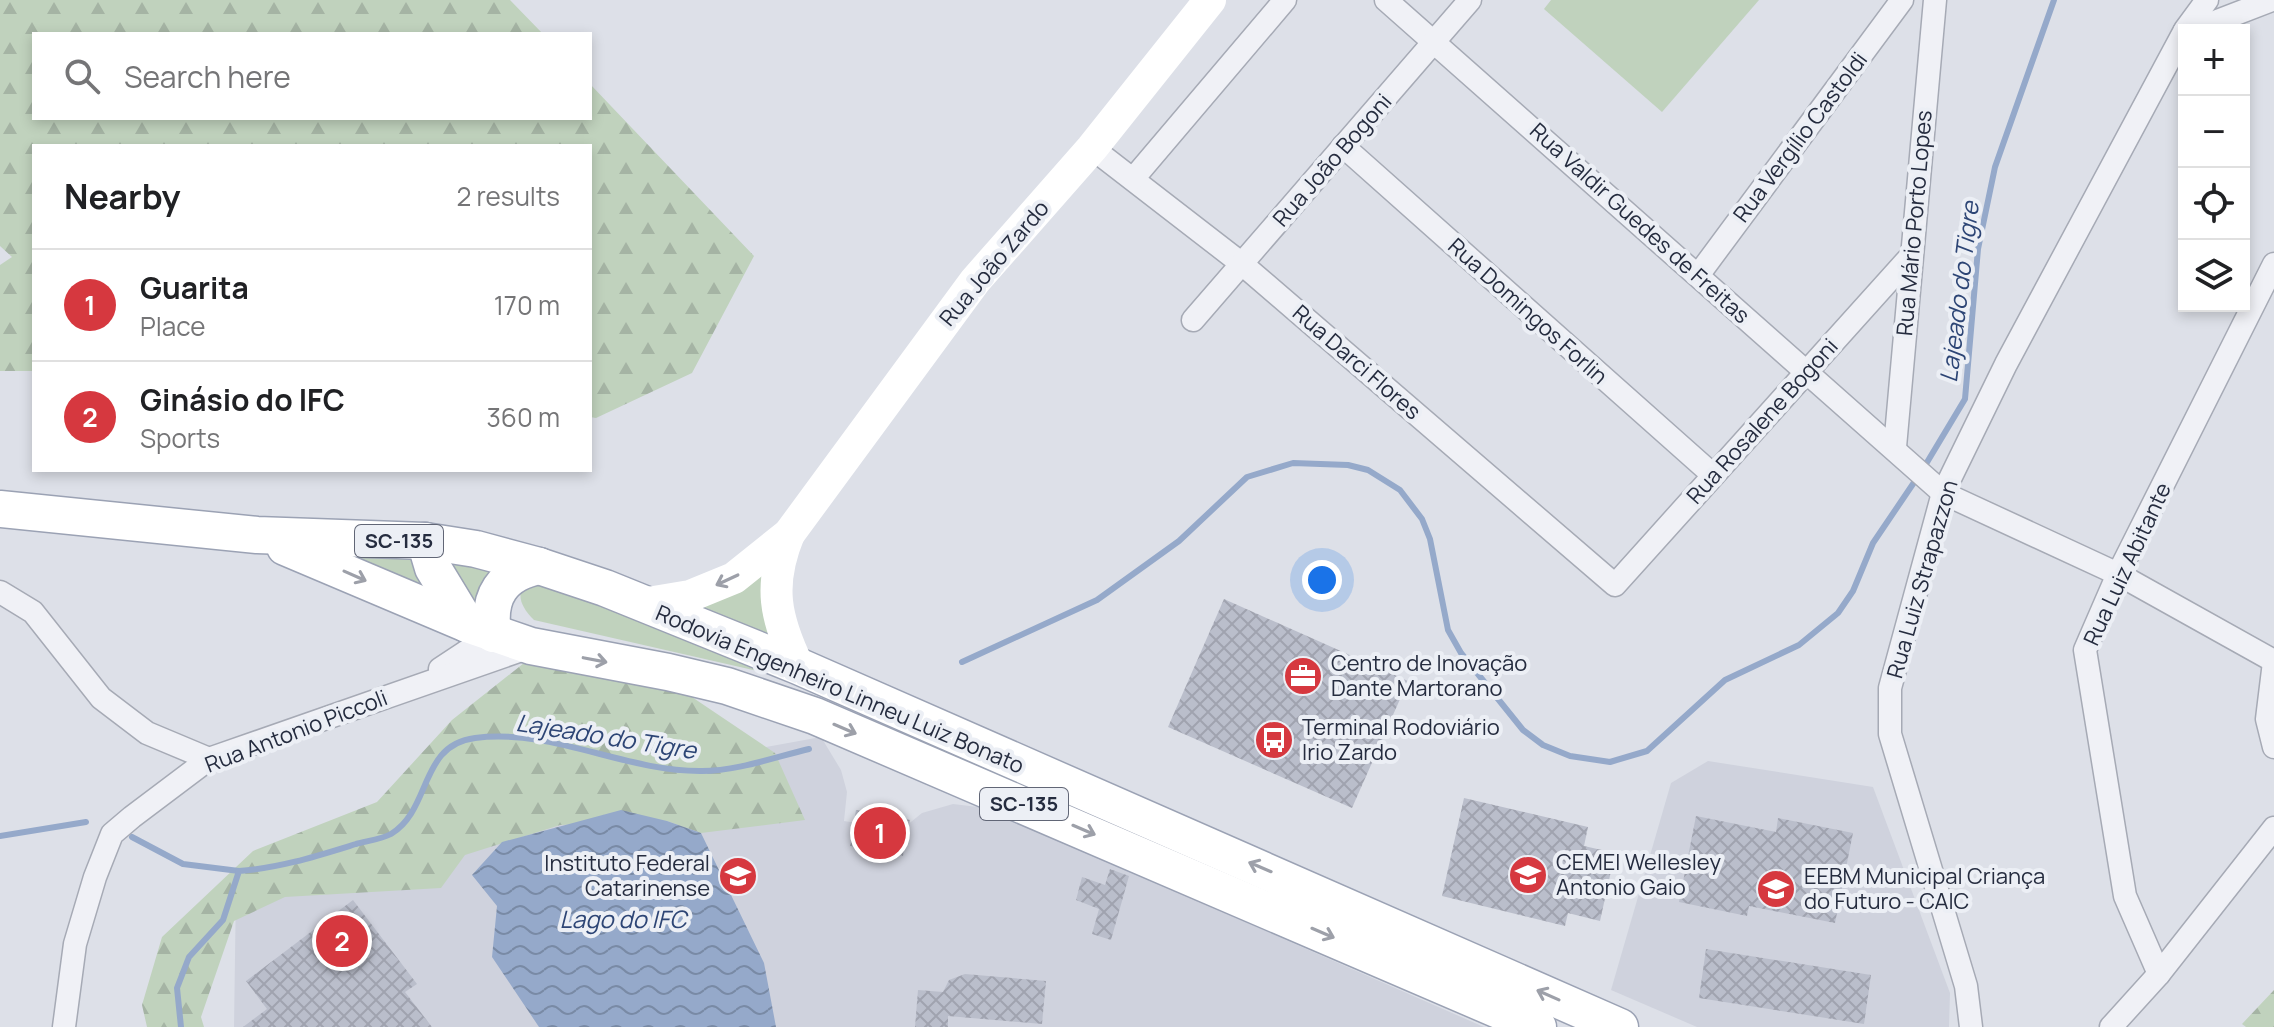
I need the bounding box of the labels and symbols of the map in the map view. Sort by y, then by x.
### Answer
street label: Rua Vergílio Castoldi [1726,46,1874,228]
street label: Rua João Bogoni [1266,87,1398,233]
street label: Rua Mário Porto Lopes [1889,109,1939,337]
street label: Rua Valdir Guedes de Freitas [1523,116,1757,330]
street label: Rua João Zardo [932,194,1056,332]
water label: Lajeado do Tigre [1931,198,1986,384]
street label: Rua Domingos Forlin [1442,231,1614,391]
street label: Rua Darci Flores [1286,298,1428,426]
street label: Rua Rosalene Bogoni [1680,332,1844,510]
street label: Rua Luiz Strapazzon [1879,476,1965,682]
street label: Rua Luiz Abitante [2076,478,2178,650]
road number: SC-135 [355,525,443,557]
your location [1302,560,1342,600]
one-way arrow [342,570,367,585]
one-way arrow [716,573,740,588]
street label: Rodovia Engenheiro Linneu Luiz Bonato [651,598,1029,780]
place label: Centro de Inovação Dante Martorano [1331,648,1527,703]
one-way arrow [582,654,607,669]
office icon: Centro de Inovação Dante Martorano [1282,655,1324,697]
street label: Rua Antonio Piccoli [201,682,391,780]
water label: Lajeado do Tigre [514,705,701,766]
place label: Terminal Rodoviário Irio Zardo [1302,712,1500,767]
bus stop icon: Terminal Rodoviário Irio Zardo [1253,719,1295,761]
one-way arrow [832,722,857,737]
road number: SC-135 [980,788,1068,820]
pin: 1 [854,803,906,863]
one-way arrow [1072,823,1096,838]
place label: CEMEI Wellesley Antonio Gaio [1556,847,1721,902]
place label: Instituto Federal Catarinense [544,848,710,903]
school or university icon: CEMEI Wellesley Antonio Gaio [1507,854,1549,896]
school or university icon: Instituto Federal Catarinense [717,855,759,897]
one-way arrow [1248,859,1272,874]
place label: EEBM Municipal Criança do Futuro - CAIC [1804,861,2045,916]
school or university icon: EEBM Municipal Criança do Futuro - CAIC [1755,868,1797,910]
water label: Lago do IFC [560,902,689,935]
pin: 2 [316,911,368,971]
one-way arrow [1310,926,1335,941]
one-way arrow [1537,987,1561,1002]

